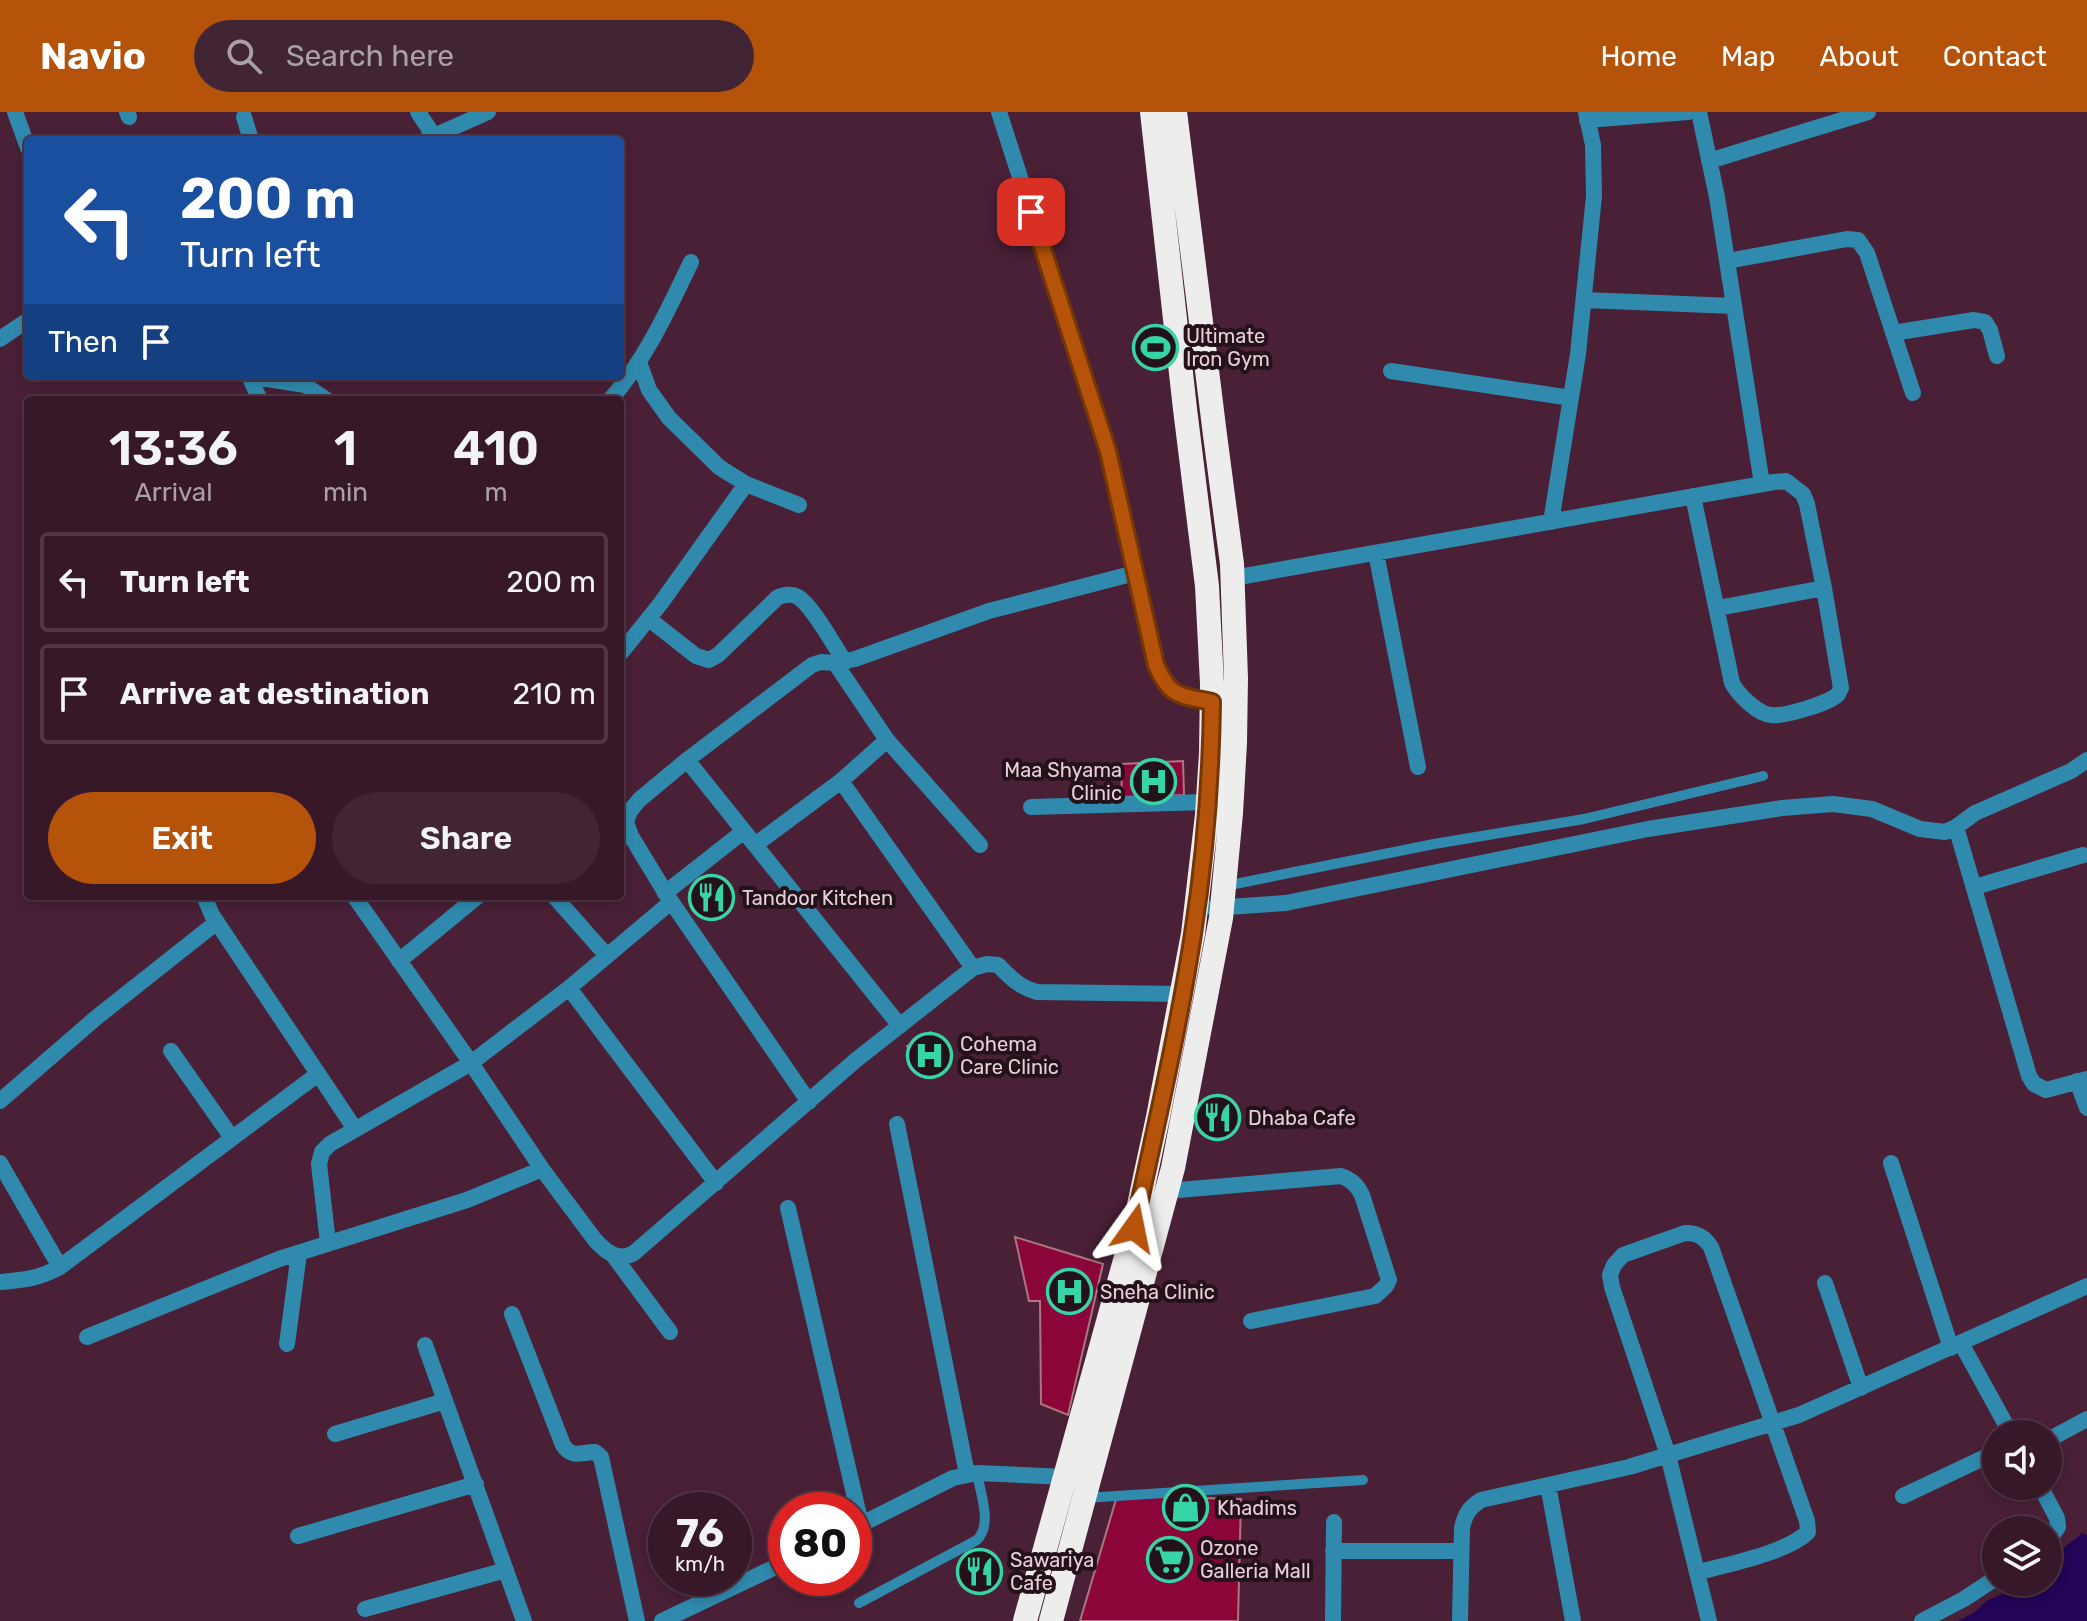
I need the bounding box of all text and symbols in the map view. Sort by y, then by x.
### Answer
search box [194,20,754,92]
text: Navio [40,33,146,79]
icon: search [222,34,266,78]
text: Search here [286,38,454,74]
text: Home [1600,40,1677,73]
text: Map [1721,40,1775,73]
text: About [1819,40,1899,73]
text: Contact [1943,40,2047,73]
text: 200 m [180,166,356,232]
icon: left [48,168,152,272]
pin [997,178,1065,246]
icon: arrive [1009,190,1053,234]
text: Turn left [180,233,321,276]
icon: arrive [134,320,178,364]
text: Then [48,324,118,360]
sports icon: Ultimate Iron Gym [1131,324,1179,372]
place label: Ultimate Iron Gym [1186,324,1270,371]
text: 13:36 [109,420,238,477]
text: 1 [334,420,357,477]
text: 410 [453,420,539,477]
text: Arrival [134,477,212,508]
text: min [323,477,368,508]
text: m [484,477,508,508]
icon: left [52,560,96,604]
text: Turn left [120,564,250,600]
text: 200 m [506,564,596,600]
icon: arrive [52,672,96,716]
text: Arrive at destination [120,676,430,712]
text: 210 m [512,676,596,712]
place label: Maa Shyama Clinic [1004,758,1122,805]
hospital icon: Maa Shyama Clinic [1129,758,1177,806]
button: Exit [48,792,316,884]
button: Share [332,792,600,884]
restaurant icon: Tandoor Kitchen [687,874,735,922]
place label: Tandoor Kitchen [742,886,893,910]
hospital icon: Cohema Care Clinic [905,1031,953,1079]
place label: Cohema Care Clinic [960,1032,1059,1079]
restaurant icon: Dhaba Cafe [1193,1094,1241,1142]
place label: Dhaba Cafe [1248,1106,1356,1130]
position arrow [1092,1186,1176,1270]
hospital icon: Sneha Clinic [1045,1268,1093,1316]
place label: Sneha Clinic [1100,1280,1215,1304]
map controls [1982,1420,2062,1596]
button: sound [1982,1420,2062,1500]
shop icon: Khadims [1162,1484,1210,1532]
speed limit sign: 80 [768,1492,872,1596]
place label: Khadims [1217,1496,1297,1520]
text: 76 [676,1510,724,1557]
button: layers [1982,1516,2062,1596]
supermarket icon: Ozone Galleria Mall [1145,1536,1193,1584]
place label: Ozone Galleria Mall [1200,1536,1311,1583]
restaurant icon: Sawariya Cafe [955,1548,1003,1596]
place label: Sawariya Cafe [1010,1548,1094,1595]
text: km/h [675,1552,725,1576]

